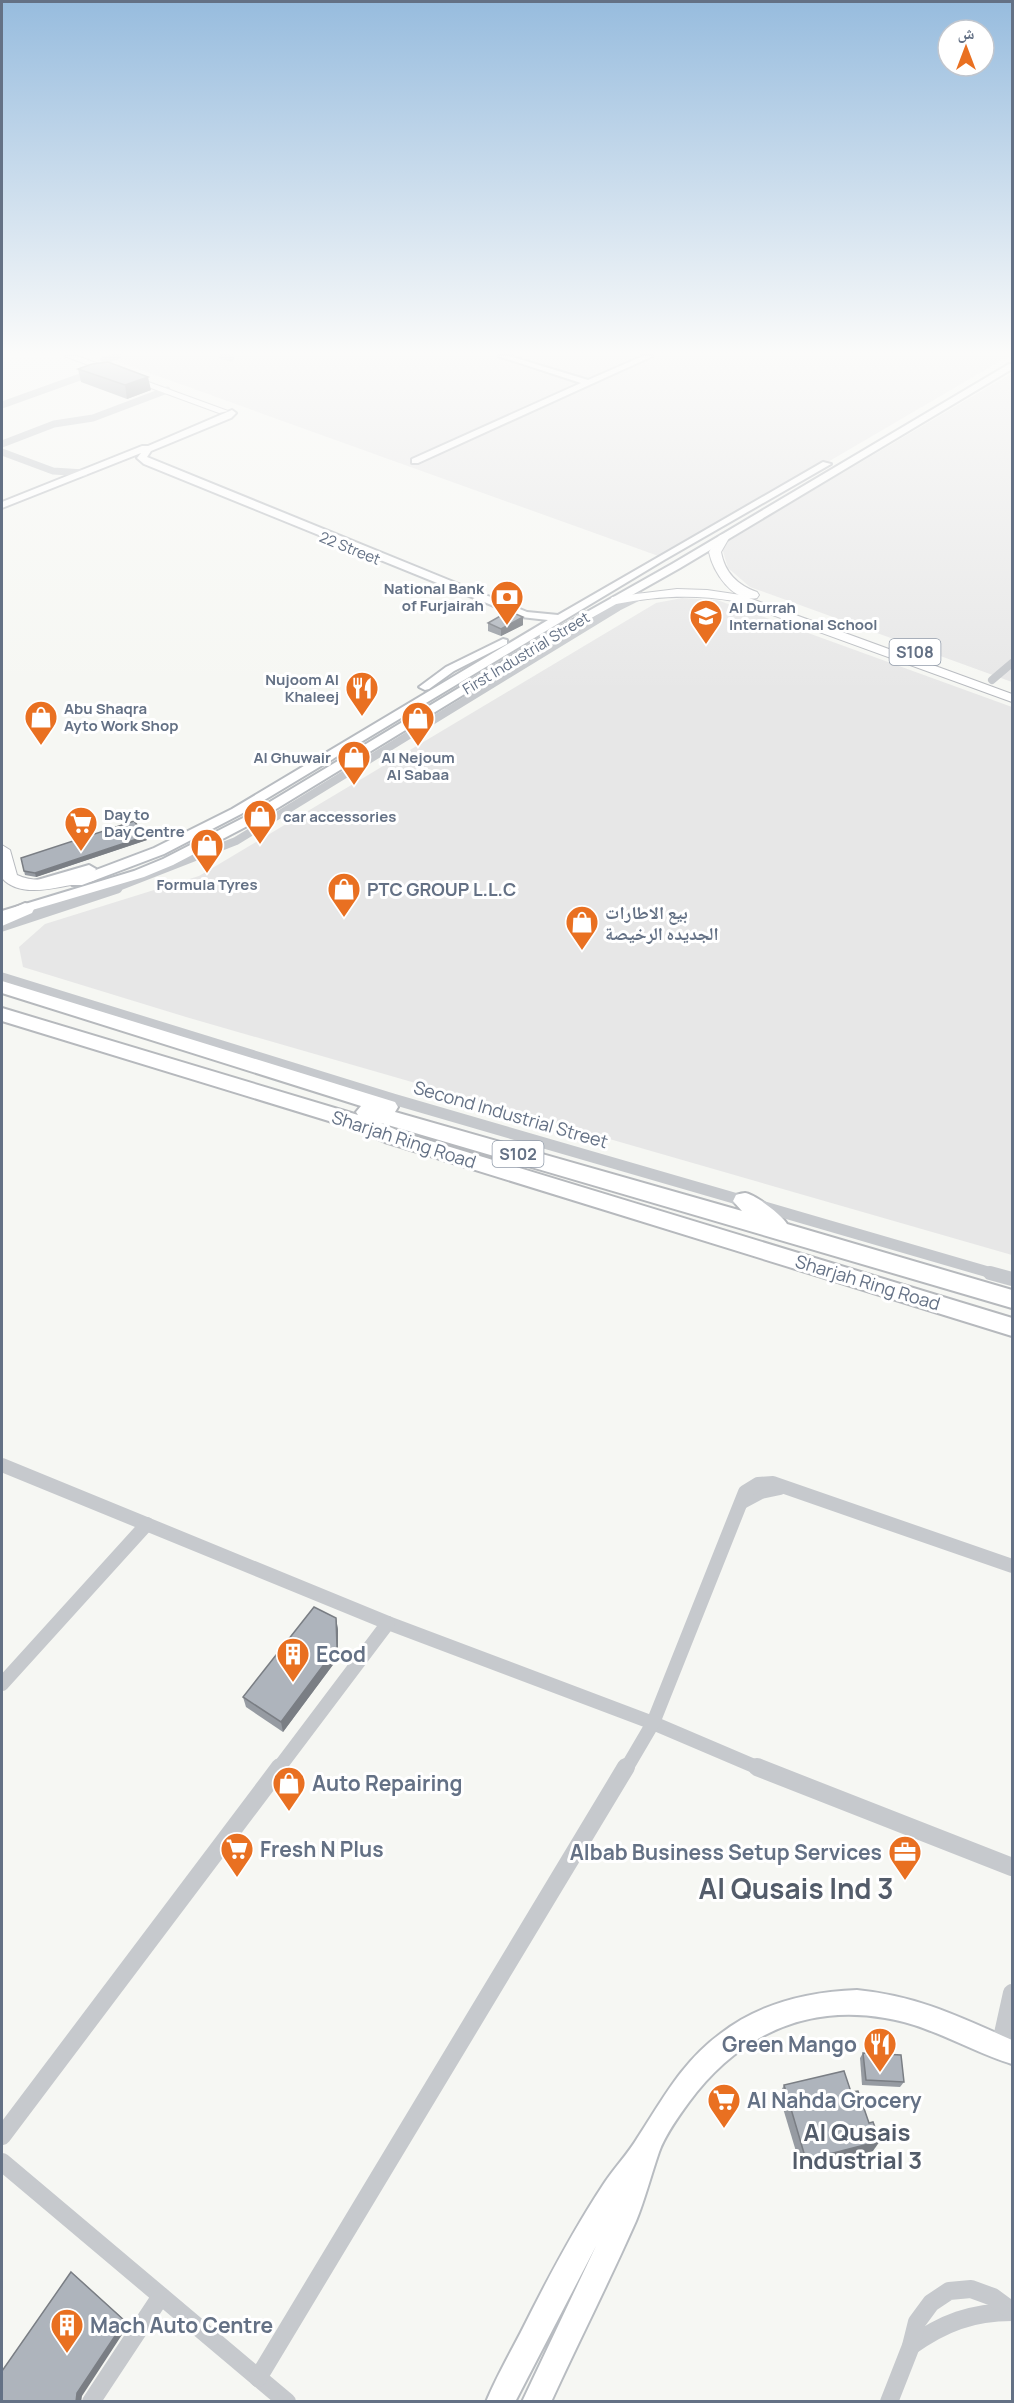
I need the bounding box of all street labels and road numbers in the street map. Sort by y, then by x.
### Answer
street label: 22 Street [316,526,384,570]
street label: First Industrial Street [458,607,594,699]
road number: S108 [890,639,940,665]
street label: Second Industrial Street [411,1075,611,1153]
street label: Sharjah Ring Road [329,1104,479,1174]
road number: S102 [492,1141,544,1167]
street label: Sharjah Ring Road [793,1249,943,1315]

